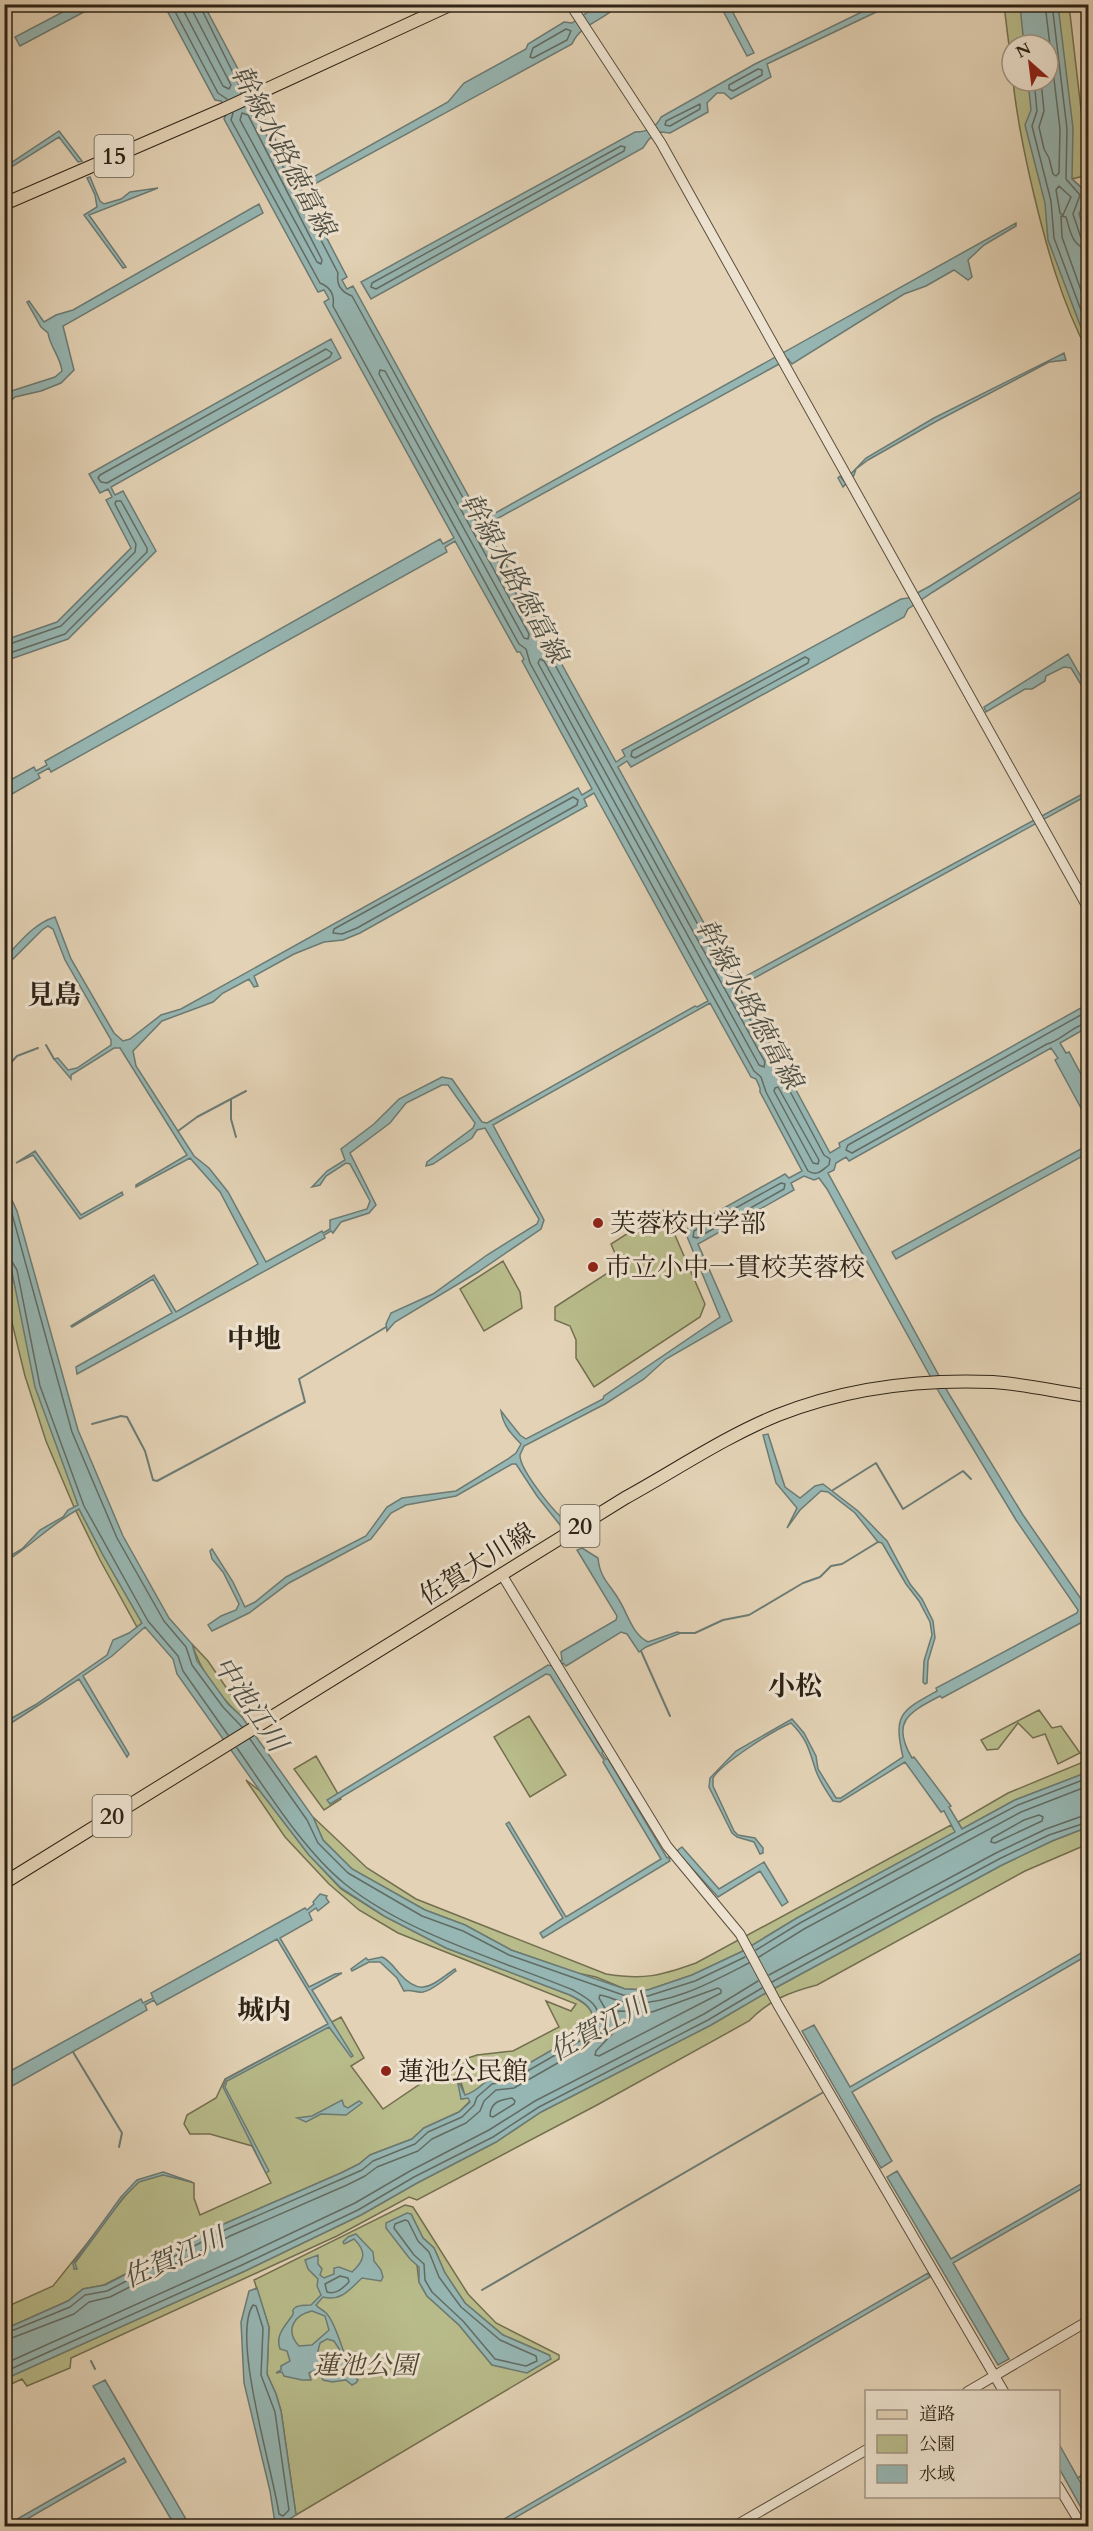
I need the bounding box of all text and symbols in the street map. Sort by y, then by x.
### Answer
north arrow [1000,33,1060,93]
text: N [1012,38,1035,64]
water label: 幹線水路徳富線 [222,59,345,246]
road number: 15 [94,135,134,177]
water label: 幹線水路徳富線 [452,486,577,672]
water label: 幹線水路徳富線 [687,912,812,1098]
district label: 見島 [27,977,81,1014]
place label: 芙蓉校中学部 [610,1206,766,1241]
marker: 芙蓉校中学部 [591,1216,605,1230]
place label: 市立小中一貫校芙蓉校 [605,1250,865,1285]
marker: 市立小中一貫校芙蓉校 [586,1260,600,1274]
district label: 中地 [227,1321,281,1358]
road number: 20 [560,1505,600,1547]
street label: 佐賀大川線 [413,1515,541,1613]
water label: 中池江川 [204,1649,297,1762]
district label: 小松 [768,1668,822,1705]
road number: 20 [92,1795,132,1837]
water label: 佐賀江川 [543,1984,658,2070]
district label: 城内 [237,1992,291,2029]
place label: 蓮池公民館 [398,2054,528,2089]
marker: 蓮池公民館 [379,2064,393,2078]
water label: 佐賀江川 [117,2218,234,2297]
park label: 蓮池公園 [313,2348,421,2383]
legend [865,2390,1060,2498]
text: 道路 [919,2402,955,2427]
text: 公園 [919,2432,955,2457]
text: 水域 [919,2462,955,2487]

